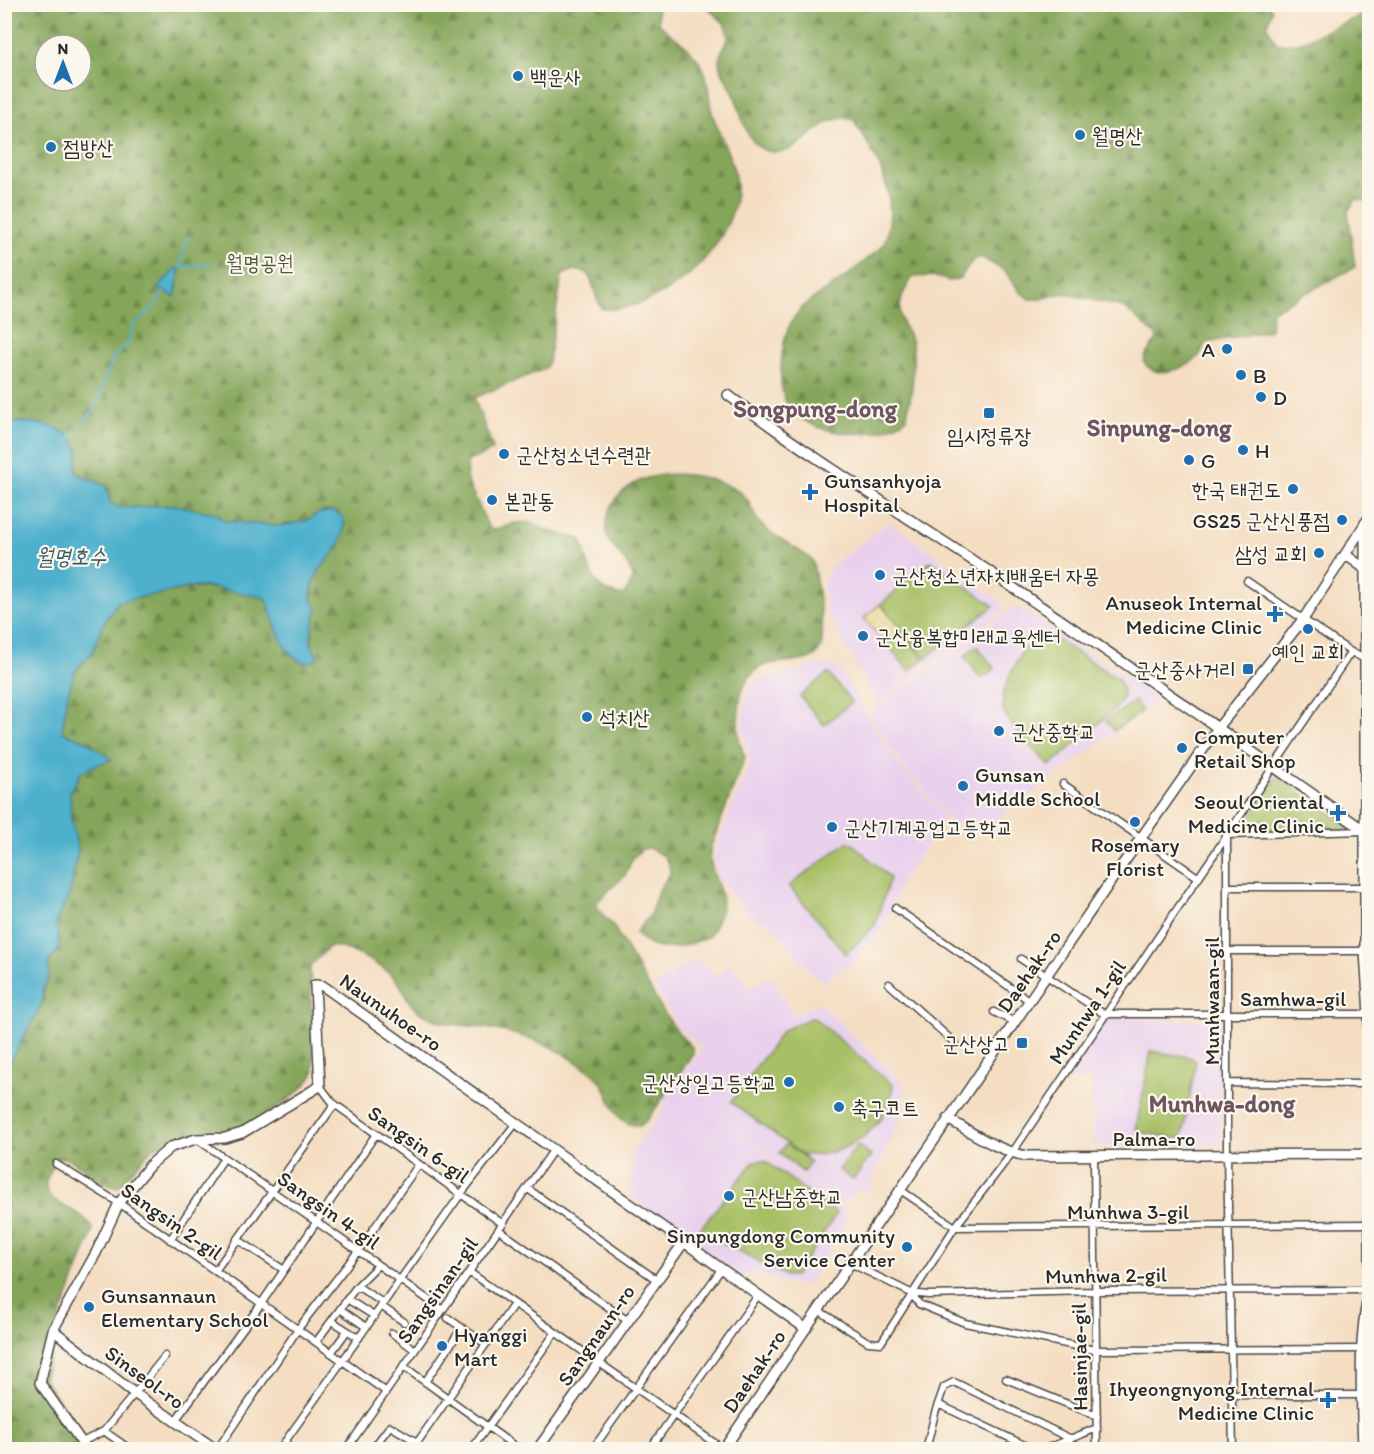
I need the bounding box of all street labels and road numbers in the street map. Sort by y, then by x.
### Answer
street label: Daehak-ro [991,925,1067,1017]
street label: Munhwaan-gil [1199,937,1224,1065]
street label: Munhwa 1-gil [1043,955,1131,1069]
street label: Naunuhoe-ro [335,968,447,1056]
street label: Samhwa-gil [1240,986,1346,1011]
street label: Sangsin 6-gil [363,1100,475,1188]
street label: Palma-ro [1113,1126,1195,1151]
street label: Sangsin 4-gil [273,1165,385,1255]
street label: Sangsin 2-gil [116,1177,228,1265]
street label: Munhwa 3-gil [1067,1199,1189,1224]
street label: Sangsinan-gil [391,1232,483,1348]
street label: Munhwa 2-gil [1045,1261,1167,1289]
street label: Sangnaun-ro [552,1279,640,1391]
street label: Hasinjae-gil [1066,1303,1092,1411]
street label: Daehak-ro [717,1325,791,1417]
street label: Sinseol-ro [100,1340,190,1414]

